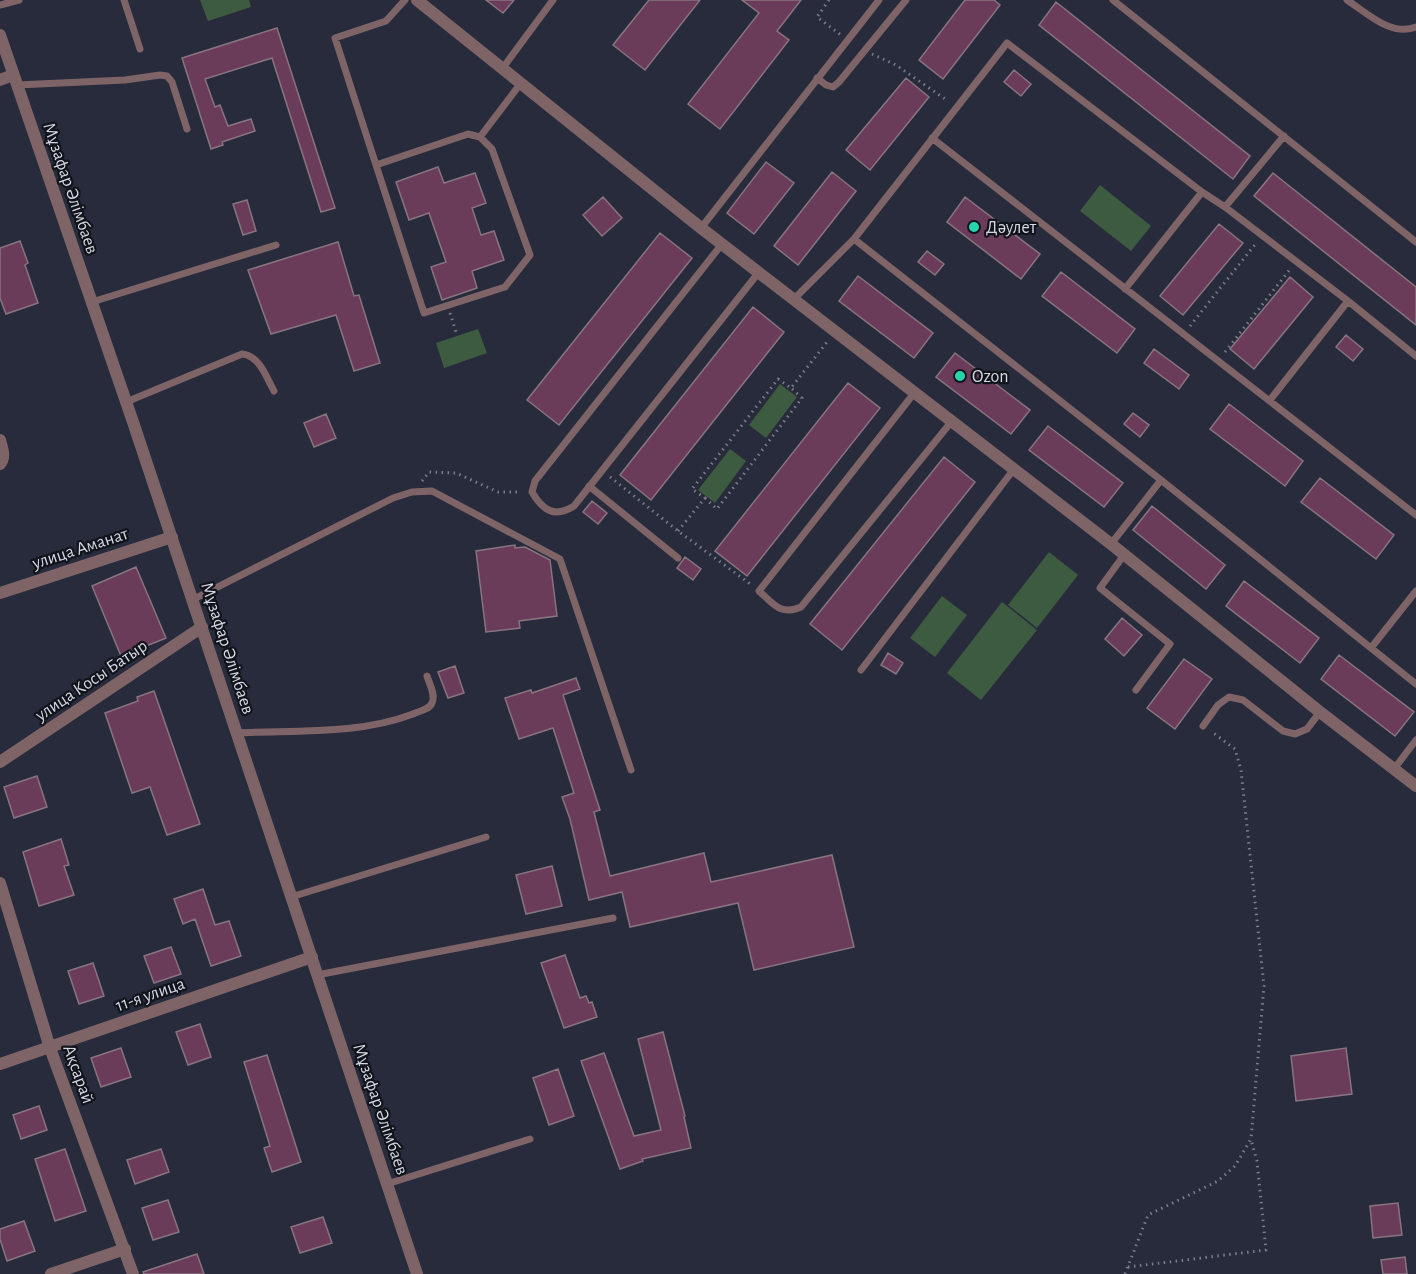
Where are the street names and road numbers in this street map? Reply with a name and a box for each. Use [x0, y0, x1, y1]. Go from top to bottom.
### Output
street label: Мұзафар Әлімбаев [39, 120, 102, 256]
street label: улица Аманат [29, 525, 131, 573]
street label: Мұзафар Әлімбаев [197, 580, 258, 716]
street label: улица Косы Батыр [31, 637, 151, 725]
street label: 11-я улица [113, 975, 187, 1015]
street label: Мұзафар Әлімбаев [349, 1041, 412, 1177]
street label: Ақсарай [59, 1043, 97, 1106]

